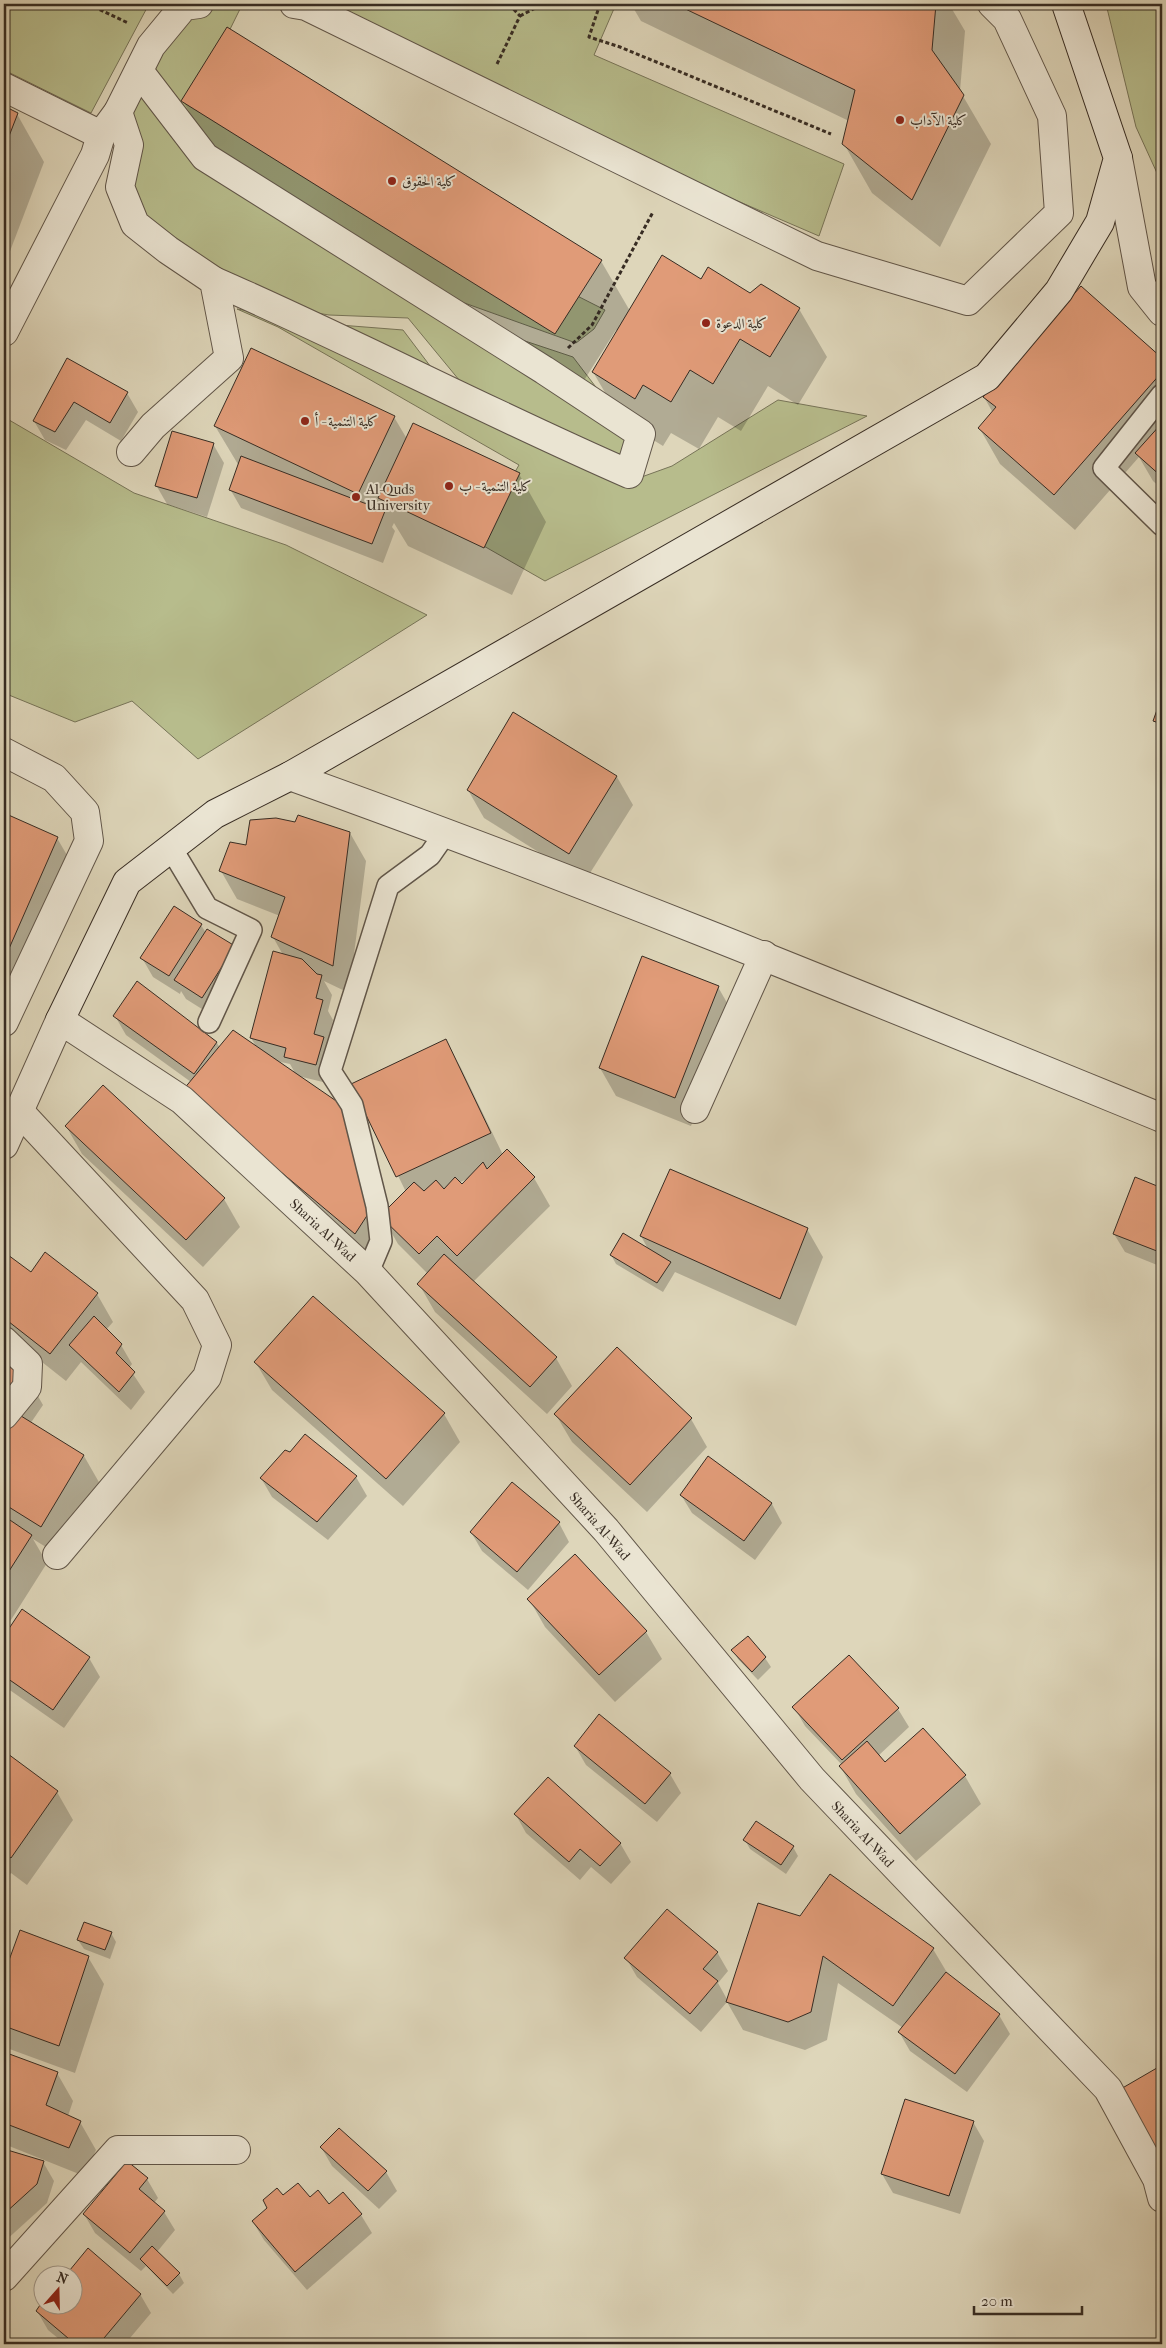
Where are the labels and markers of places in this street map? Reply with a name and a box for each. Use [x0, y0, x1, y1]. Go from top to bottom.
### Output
place label: كلية الآداب [910, 112, 967, 129]
marker: كلية الآداب [894, 114, 906, 126]
place label: كلية الحقوق [402, 173, 456, 190]
marker: كلية الحقوق [386, 175, 398, 187]
place label: كلية الدعوة [716, 315, 767, 332]
marker: كلية الدعوة [700, 317, 712, 329]
place label: كلية التنمية - أ [315, 411, 378, 430]
marker: كلية التنمية - أ [299, 415, 311, 427]
place label: كلية التنمية - ب [459, 478, 532, 495]
marker: كلية التنمية - ب [443, 480, 455, 492]
place label: Al-Quds University [365, 481, 431, 514]
marker: Al-Quds University [350, 491, 362, 503]

